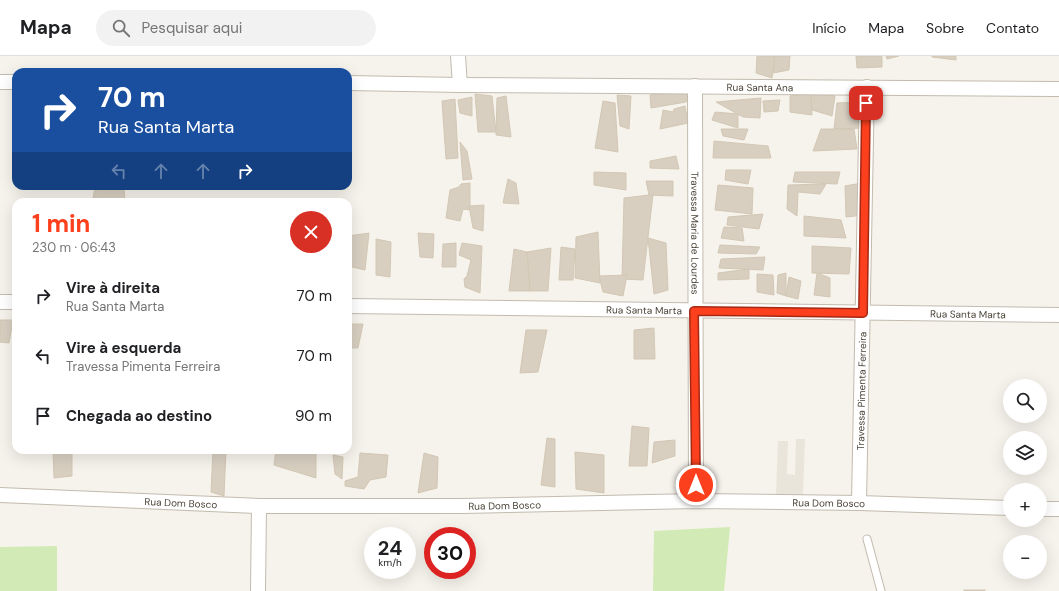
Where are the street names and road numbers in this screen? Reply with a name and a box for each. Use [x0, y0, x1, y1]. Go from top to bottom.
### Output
street label: Rua Santa Ana [727, 80, 793, 94]
street label: Travessa Maria de Lourdes [689, 172, 702, 294]
street label: Rua Santa Marta [606, 303, 682, 317]
street label: Rua Santa Marta [930, 307, 1006, 321]
street label: Travessa Pimenta Ferreira [854, 331, 869, 451]
street label: Rua Dom Bosco [144, 495, 218, 511]
street label: Rua Dom Bosco [792, 496, 865, 510]
street label: Rua Dom Bosco [468, 498, 541, 512]

